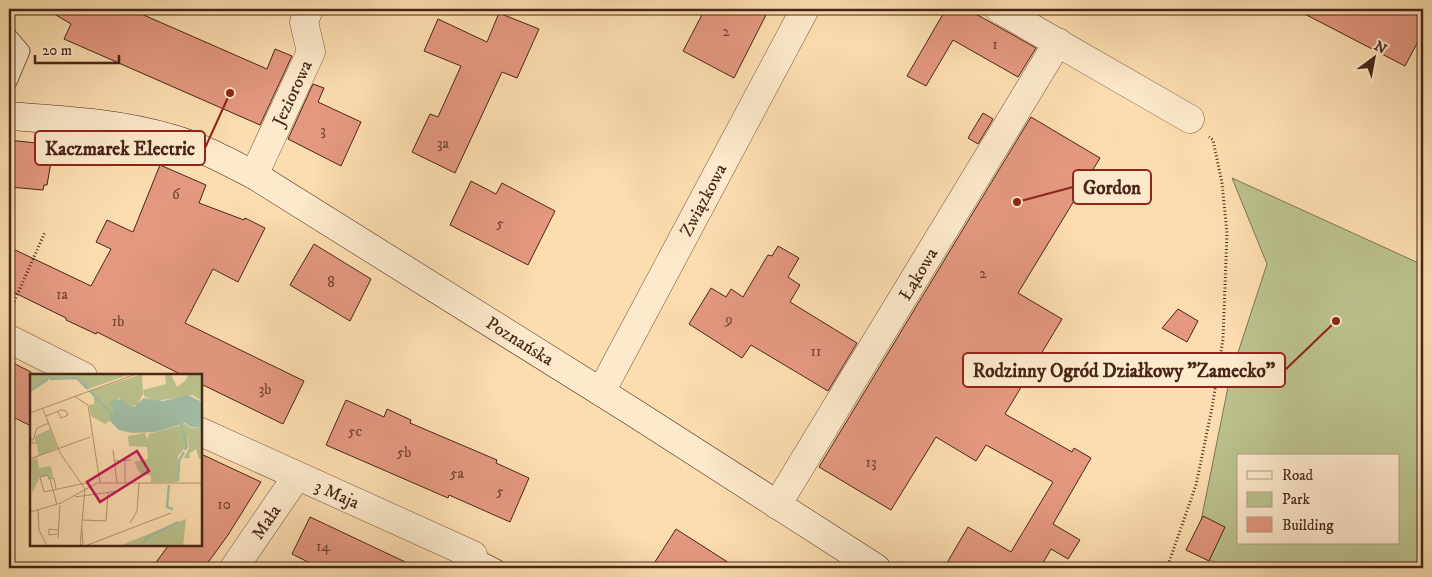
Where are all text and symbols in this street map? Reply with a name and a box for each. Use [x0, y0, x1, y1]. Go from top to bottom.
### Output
house number: 2 [722, 22, 730, 41]
scale bar [35, 32, 119, 64]
north arrow [1350, 32, 1400, 82]
house number: 1 [992, 35, 998, 54]
text: N [1371, 37, 1390, 59]
text: 20 m [42, 41, 72, 60]
street label: Jeziorowa [267, 57, 318, 132]
house number: 3 [320, 121, 326, 140]
callout: Kaczmarek Electric [35, 131, 205, 165]
house number: 3a [437, 134, 450, 153]
text: Kaczmarek Electric [45, 138, 195, 161]
street label: Związkowa [676, 160, 732, 241]
callout: Gordon [1073, 170, 1151, 204]
text: Gordon [1083, 177, 1142, 200]
house number: 6 [172, 185, 181, 204]
house number: 5 [496, 214, 504, 233]
street label: Łąkowa [895, 244, 943, 305]
house number: 2 [979, 264, 987, 283]
house number: 8 [327, 273, 335, 292]
house number: 1a [56, 285, 69, 304]
house number: 9 [724, 310, 733, 329]
house number: 1b [112, 312, 124, 331]
street label: Poznańska [482, 312, 558, 371]
house number: 11 [810, 342, 822, 361]
callout: Rodzinny Ogród Działkowy "Zamecko" [963, 353, 1285, 387]
text: Rodzinny Ogród Działkowy "Zamecko" [973, 360, 1276, 383]
inset map [30, 374, 202, 547]
house number: 3b [259, 380, 271, 399]
house number: 5c [348, 422, 362, 441]
house number: 5b [397, 443, 411, 462]
house number: 13 [865, 453, 877, 472]
legend [1237, 454, 1400, 544]
house number: 5a [450, 464, 465, 483]
text: Road [1282, 466, 1314, 485]
street label: 3 Maja [311, 475, 363, 515]
house number: 5 [496, 482, 504, 501]
text: Park [1282, 490, 1311, 509]
house number: 10 [217, 495, 231, 514]
street label: Mała [247, 501, 287, 544]
text: Building [1282, 516, 1334, 535]
house number: 14 [316, 537, 330, 556]

